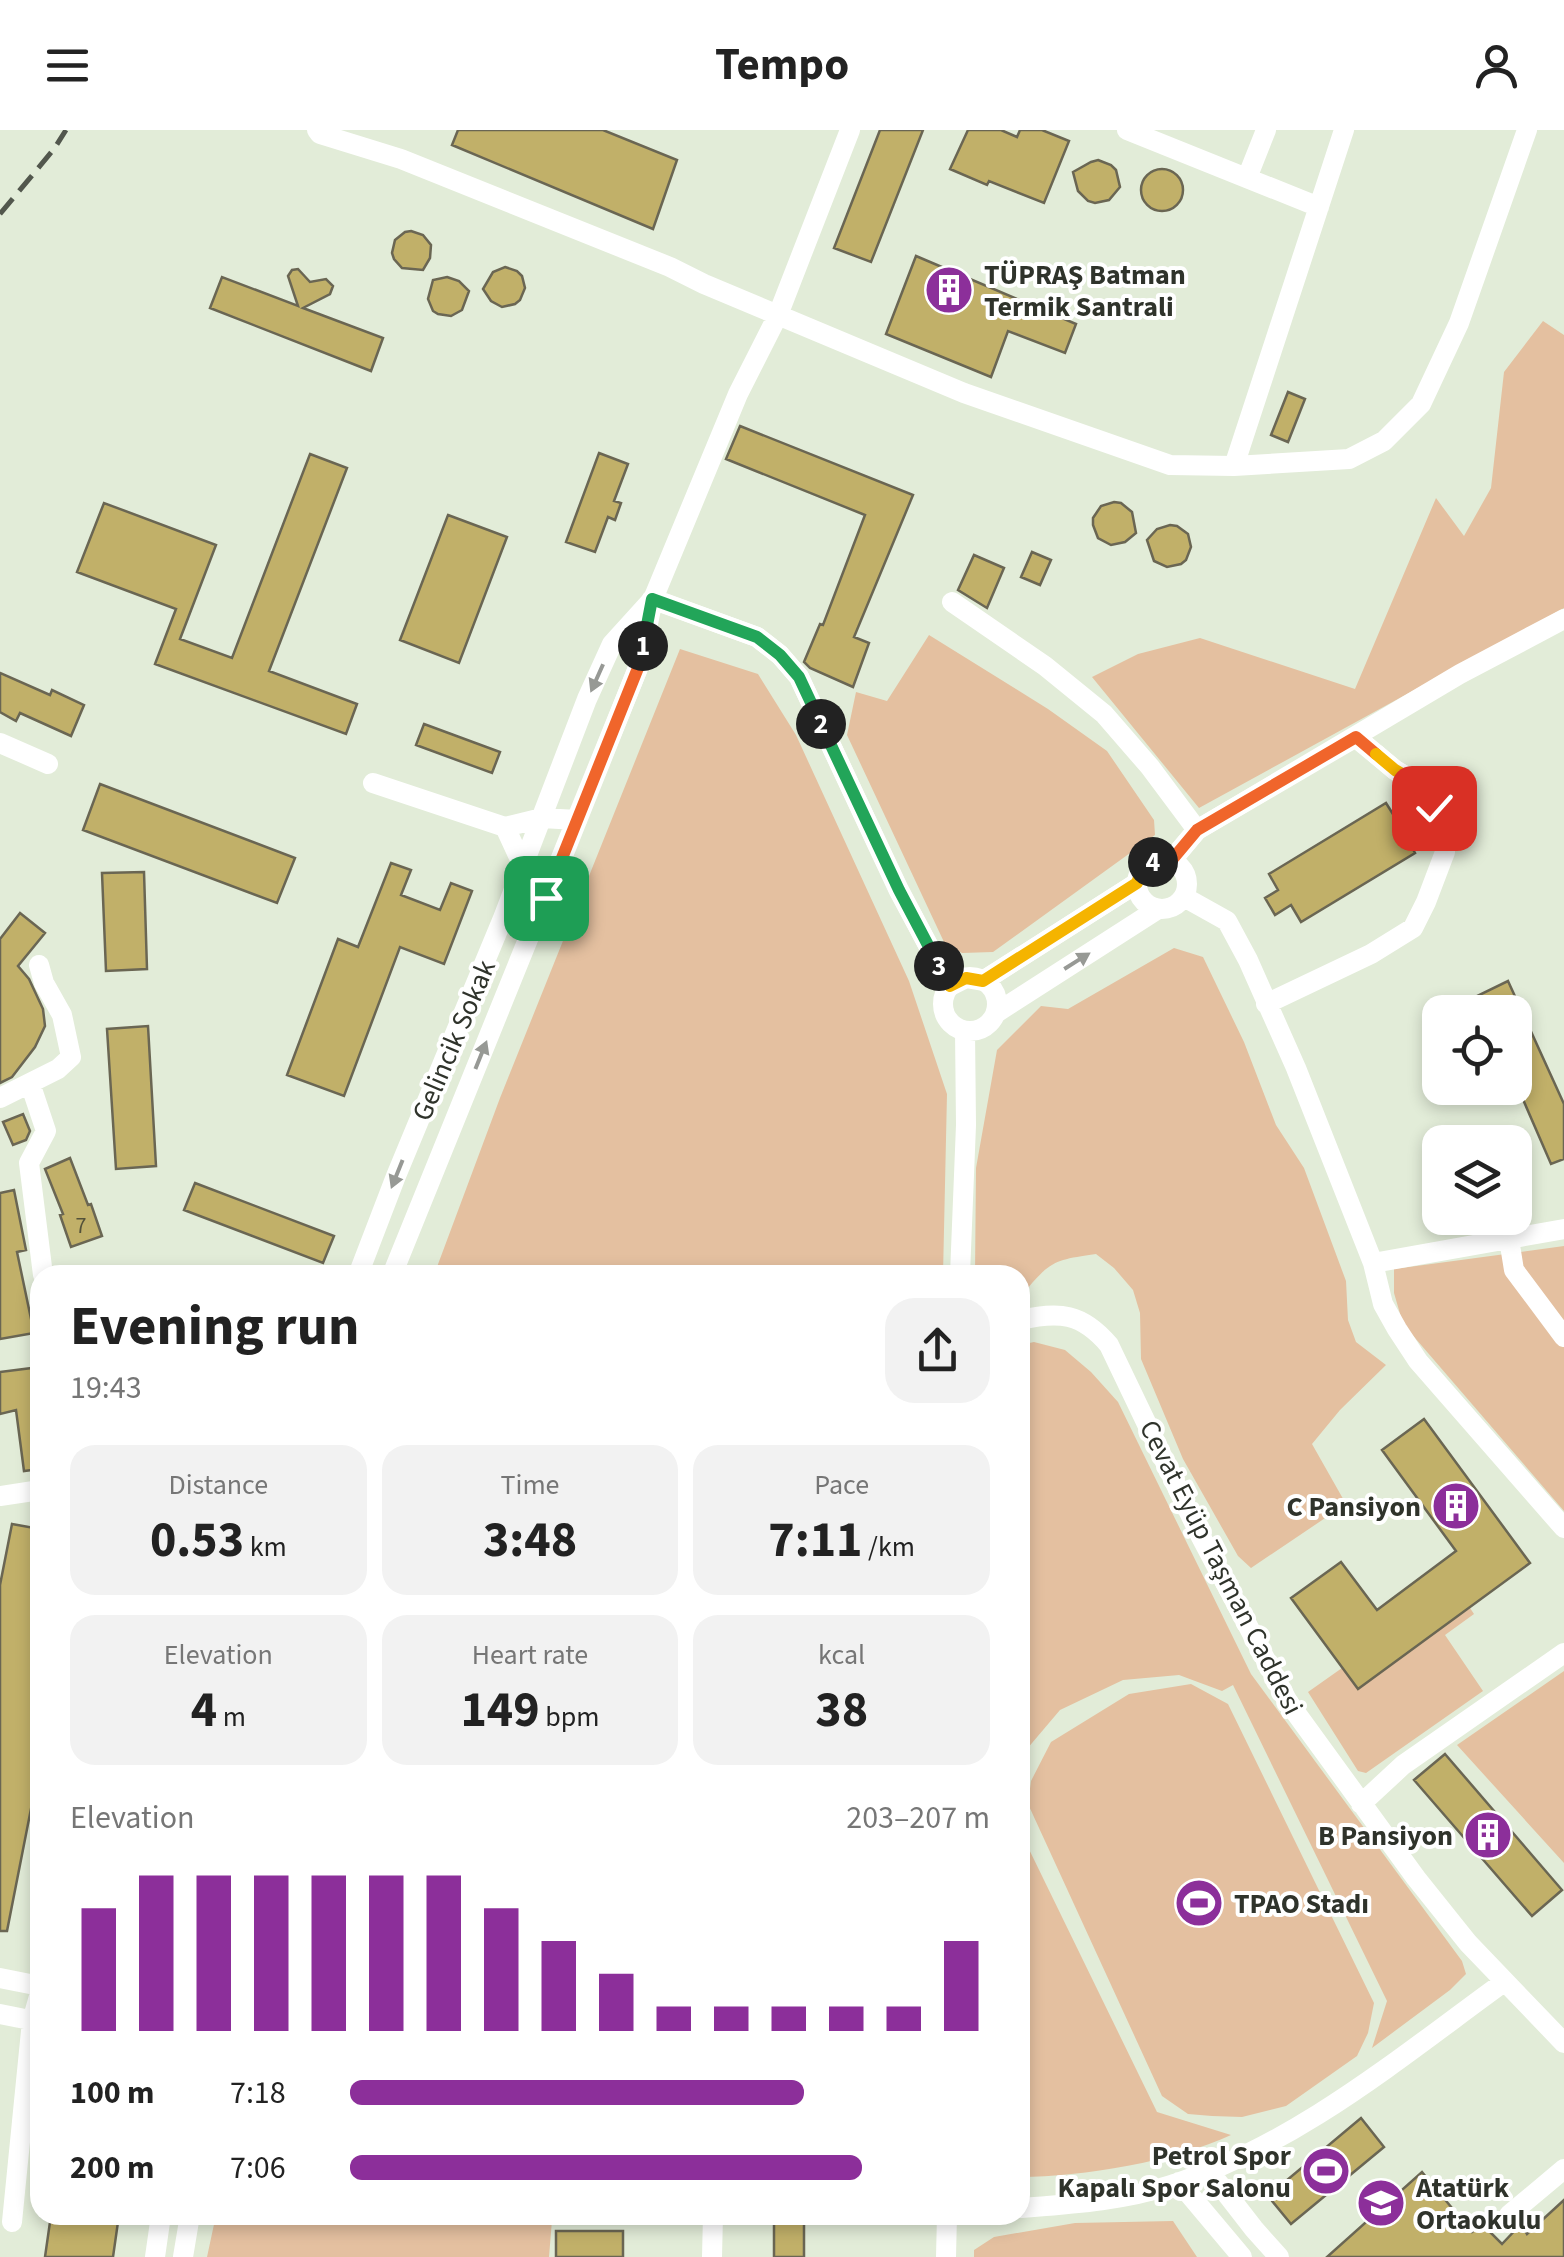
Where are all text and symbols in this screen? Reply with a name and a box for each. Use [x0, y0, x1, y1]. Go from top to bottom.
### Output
text: Tempo [715, 33, 849, 97]
icon: menu [40, 38, 95, 93]
icon: person [1469, 38, 1524, 93]
place label: TÜPRAŞ Batman Termik Santrali [984, 255, 1186, 327]
building icon: TÜPRAŞ Batman Termik Santrali [923, 264, 975, 316]
pin: 1 [618, 621, 668, 671]
text: 1 [636, 626, 650, 666]
one-way arrow [589, 663, 605, 693]
pin: 2 [796, 699, 846, 749]
text: 2 [814, 704, 828, 744]
pin [1392, 766, 1477, 851]
icon: check [1407, 781, 1462, 836]
pin: 4 [1128, 837, 1178, 887]
text: 4 [1146, 842, 1160, 882]
pin [504, 856, 589, 941]
icon: arrive [519, 871, 574, 926]
pin: 3 [914, 941, 964, 991]
text: 3 [932, 946, 946, 986]
one-way arrow [1063, 953, 1091, 971]
street label: Gelincik Sokak [402, 954, 506, 1127]
map controls [1422, 995, 1532, 1235]
button: locate [1422, 995, 1532, 1105]
one-way arrow [473, 1040, 489, 1070]
button: layers [1422, 1125, 1532, 1235]
one-way arrow [389, 1159, 405, 1189]
house number: 7 [76, 1210, 87, 1242]
text: Evening run [70, 1288, 359, 1366]
button: share [885, 1298, 990, 1403]
text: 19:43 [70, 1365, 142, 1411]
street label: Cevat Eyüp Taşman Caddesi [1129, 1413, 1313, 1722]
text: Distance [169, 1465, 268, 1505]
text: Time [500, 1465, 559, 1505]
text: Pace [814, 1465, 869, 1505]
building icon: C Pansiyon [1430, 1480, 1482, 1532]
place label: C Pansiyon [1287, 1487, 1421, 1527]
text: 0.53 [150, 1505, 244, 1576]
text: 3:48 [483, 1505, 577, 1576]
text: 7:11 [768, 1505, 863, 1576]
text: km [244, 1527, 287, 1567]
text: /km [863, 1527, 915, 1567]
text: Elevation [164, 1635, 273, 1675]
text: Heart rate [472, 1635, 588, 1675]
text: kcal [818, 1635, 865, 1675]
text: 4 [191, 1675, 217, 1746]
text: 149 [460, 1675, 540, 1746]
text: 38 [815, 1675, 868, 1746]
text: m [217, 1697, 246, 1737]
text: bpm [540, 1697, 600, 1737]
text: Elevation [70, 1795, 195, 1841]
text: 203–207 m [846, 1795, 990, 1841]
building icon: B Pansiyon [1462, 1809, 1514, 1861]
place label: B Pansiyon [1318, 1816, 1453, 1856]
sports icon: TPAO Stadı [1173, 1877, 1225, 1929]
place label: TPAO Stadı [1234, 1884, 1369, 1924]
text: 100 m [70, 2070, 155, 2116]
text: 7:18 [230, 2070, 286, 2116]
place label: Petrol Spor Kapalı Spor Salonu [1058, 2136, 1292, 2208]
text: 200 m [70, 2145, 155, 2191]
text: 7:06 [230, 2145, 286, 2191]
sports icon: Petrol Spor Kapalı Spor Salonu [1300, 2145, 1352, 2197]
place label: Atatürk Ortaokulu [1415, 2168, 1541, 2240]
school or university icon: Atatürk Ortaokulu [1355, 2177, 1407, 2229]

